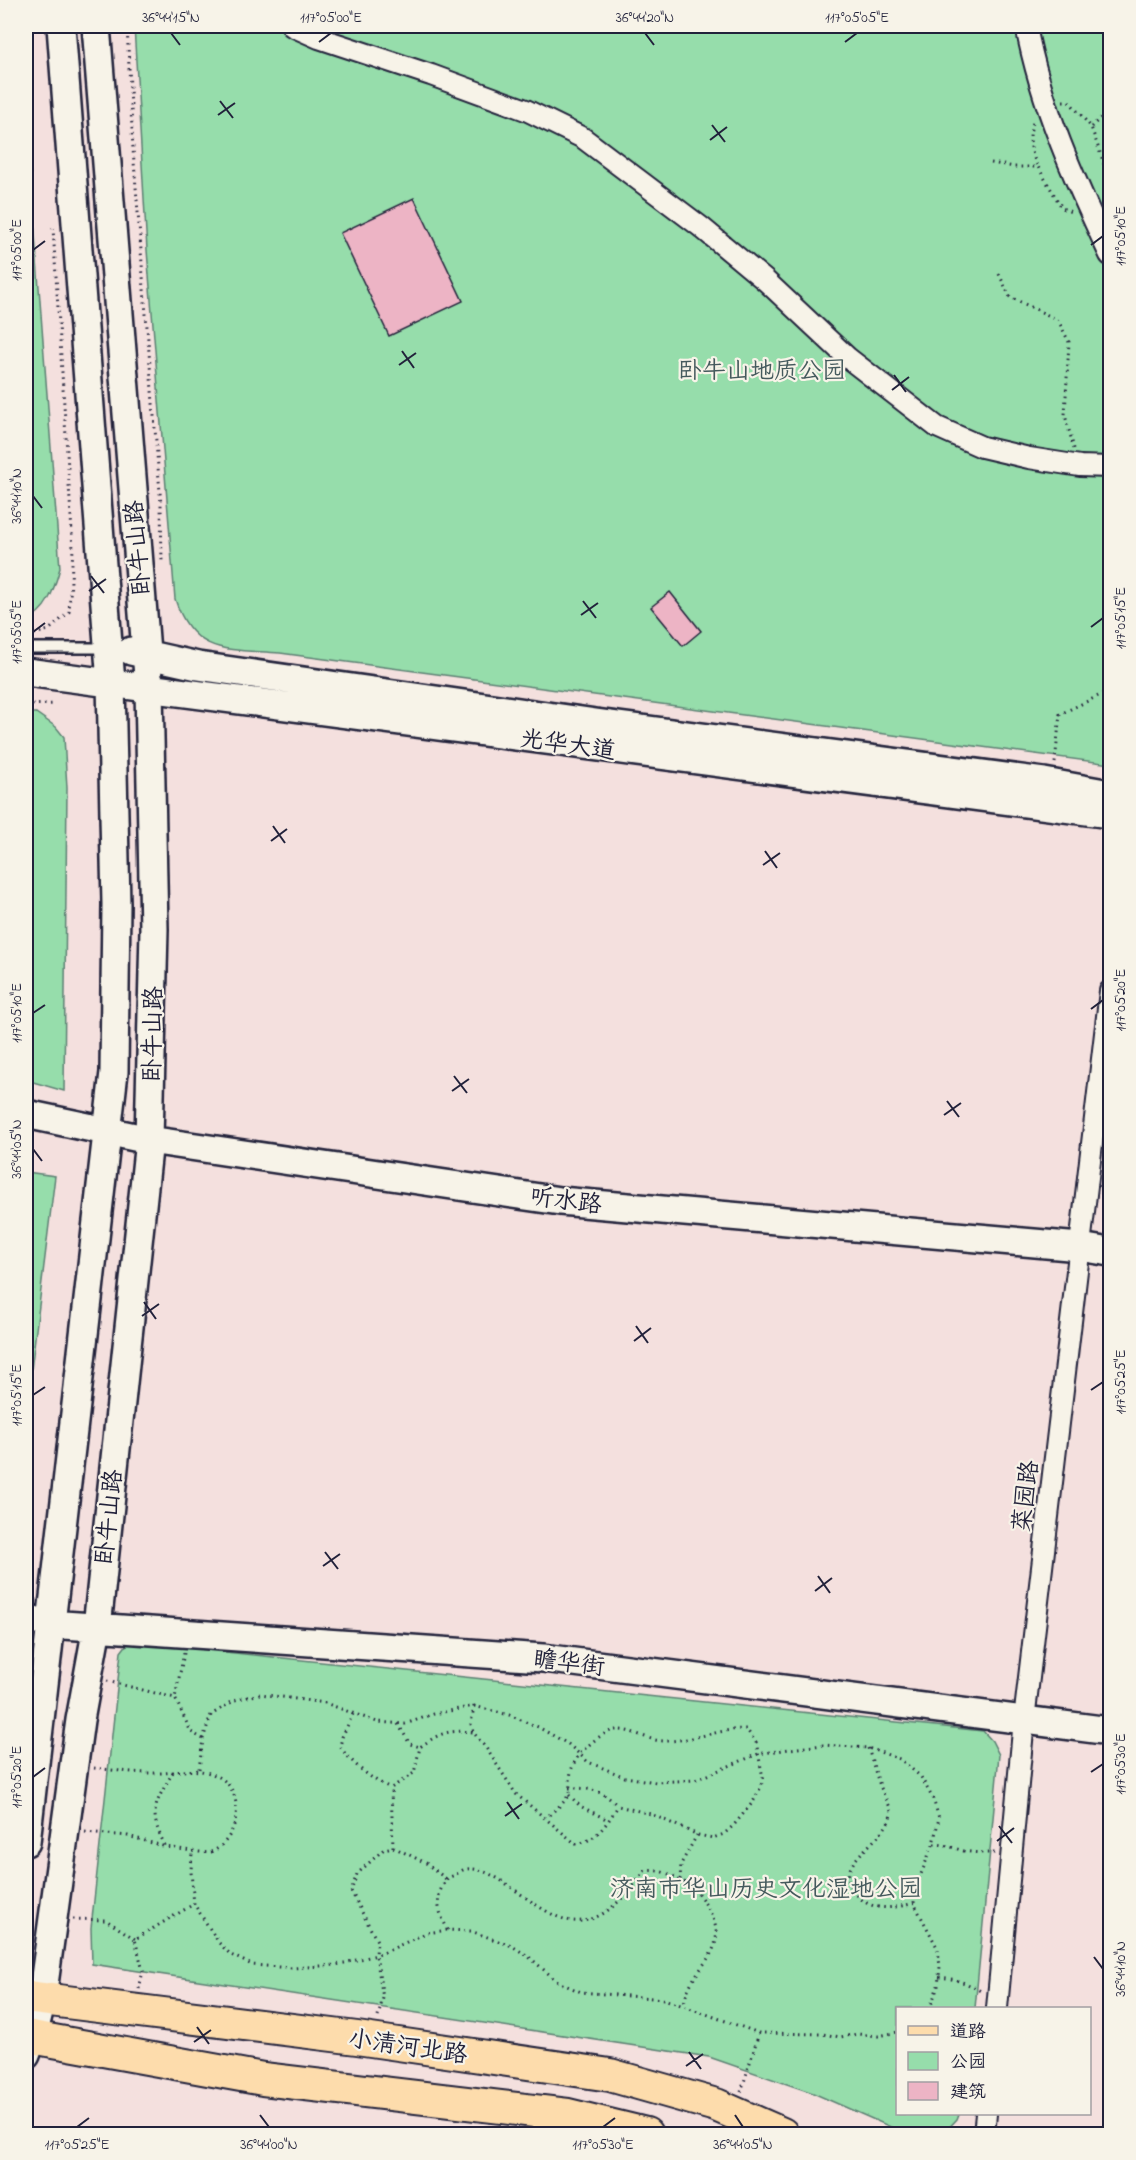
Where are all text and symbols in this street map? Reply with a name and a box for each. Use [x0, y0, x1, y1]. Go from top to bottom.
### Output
text: 36°44'15"N [142, 7, 200, 29]
text: 117°05'00"E [300, 7, 362, 29]
text: 36°44'20"N [616, 7, 674, 29]
text: 117°05'05"E [825, 7, 889, 29]
text: 117°05'10"E [1110, 206, 1132, 266]
text: 117°05'00"E [6, 219, 28, 281]
park label: 卧牛山地质公园 [678, 355, 846, 390]
text: 36°44'10"N [6, 468, 28, 524]
street label: 卧牛山路 [118, 498, 161, 597]
text: 117°05'15"E [1110, 587, 1132, 649]
text: 117°05'05"E [6, 600, 28, 664]
street label: 光华大道 [518, 722, 618, 770]
text: 117°05'20"E [1110, 969, 1132, 1031]
text: 117°05'10"E [6, 983, 28, 1043]
street label: 卧牛山路 [136, 986, 173, 1082]
text: 36°44'05"N [6, 1119, 28, 1179]
street label: 听水路 [528, 1181, 604, 1224]
text: 117°05'25"E [1110, 1349, 1132, 1415]
text: 117°05'15"E [6, 1364, 28, 1426]
street label: 菜园路 [1006, 1458, 1049, 1534]
street label: 卧牛山路 [88, 1468, 133, 1567]
street label: 瞻华街 [531, 1643, 607, 1686]
text: 117°05'30"E [1110, 1733, 1132, 1795]
text: 117°05'20"E [6, 1746, 28, 1808]
park label: 济南市华山历史文化湿地公园 [610, 1873, 922, 1908]
text: 36°44'10"N [1110, 1941, 1132, 1997]
legend [896, 2007, 1091, 2115]
text: 道路 [950, 2020, 986, 2046]
street label: 小清河北路 [346, 2023, 470, 2074]
text: 公园 [950, 2050, 986, 2076]
text: 建筑 [950, 2080, 986, 2106]
text: 117°05'25"E [44, 2134, 110, 2156]
text: 36°44'00"N [240, 2134, 298, 2156]
text: 117°05'30"E [572, 2134, 634, 2156]
text: 36°44'05"N [713, 2134, 773, 2156]

